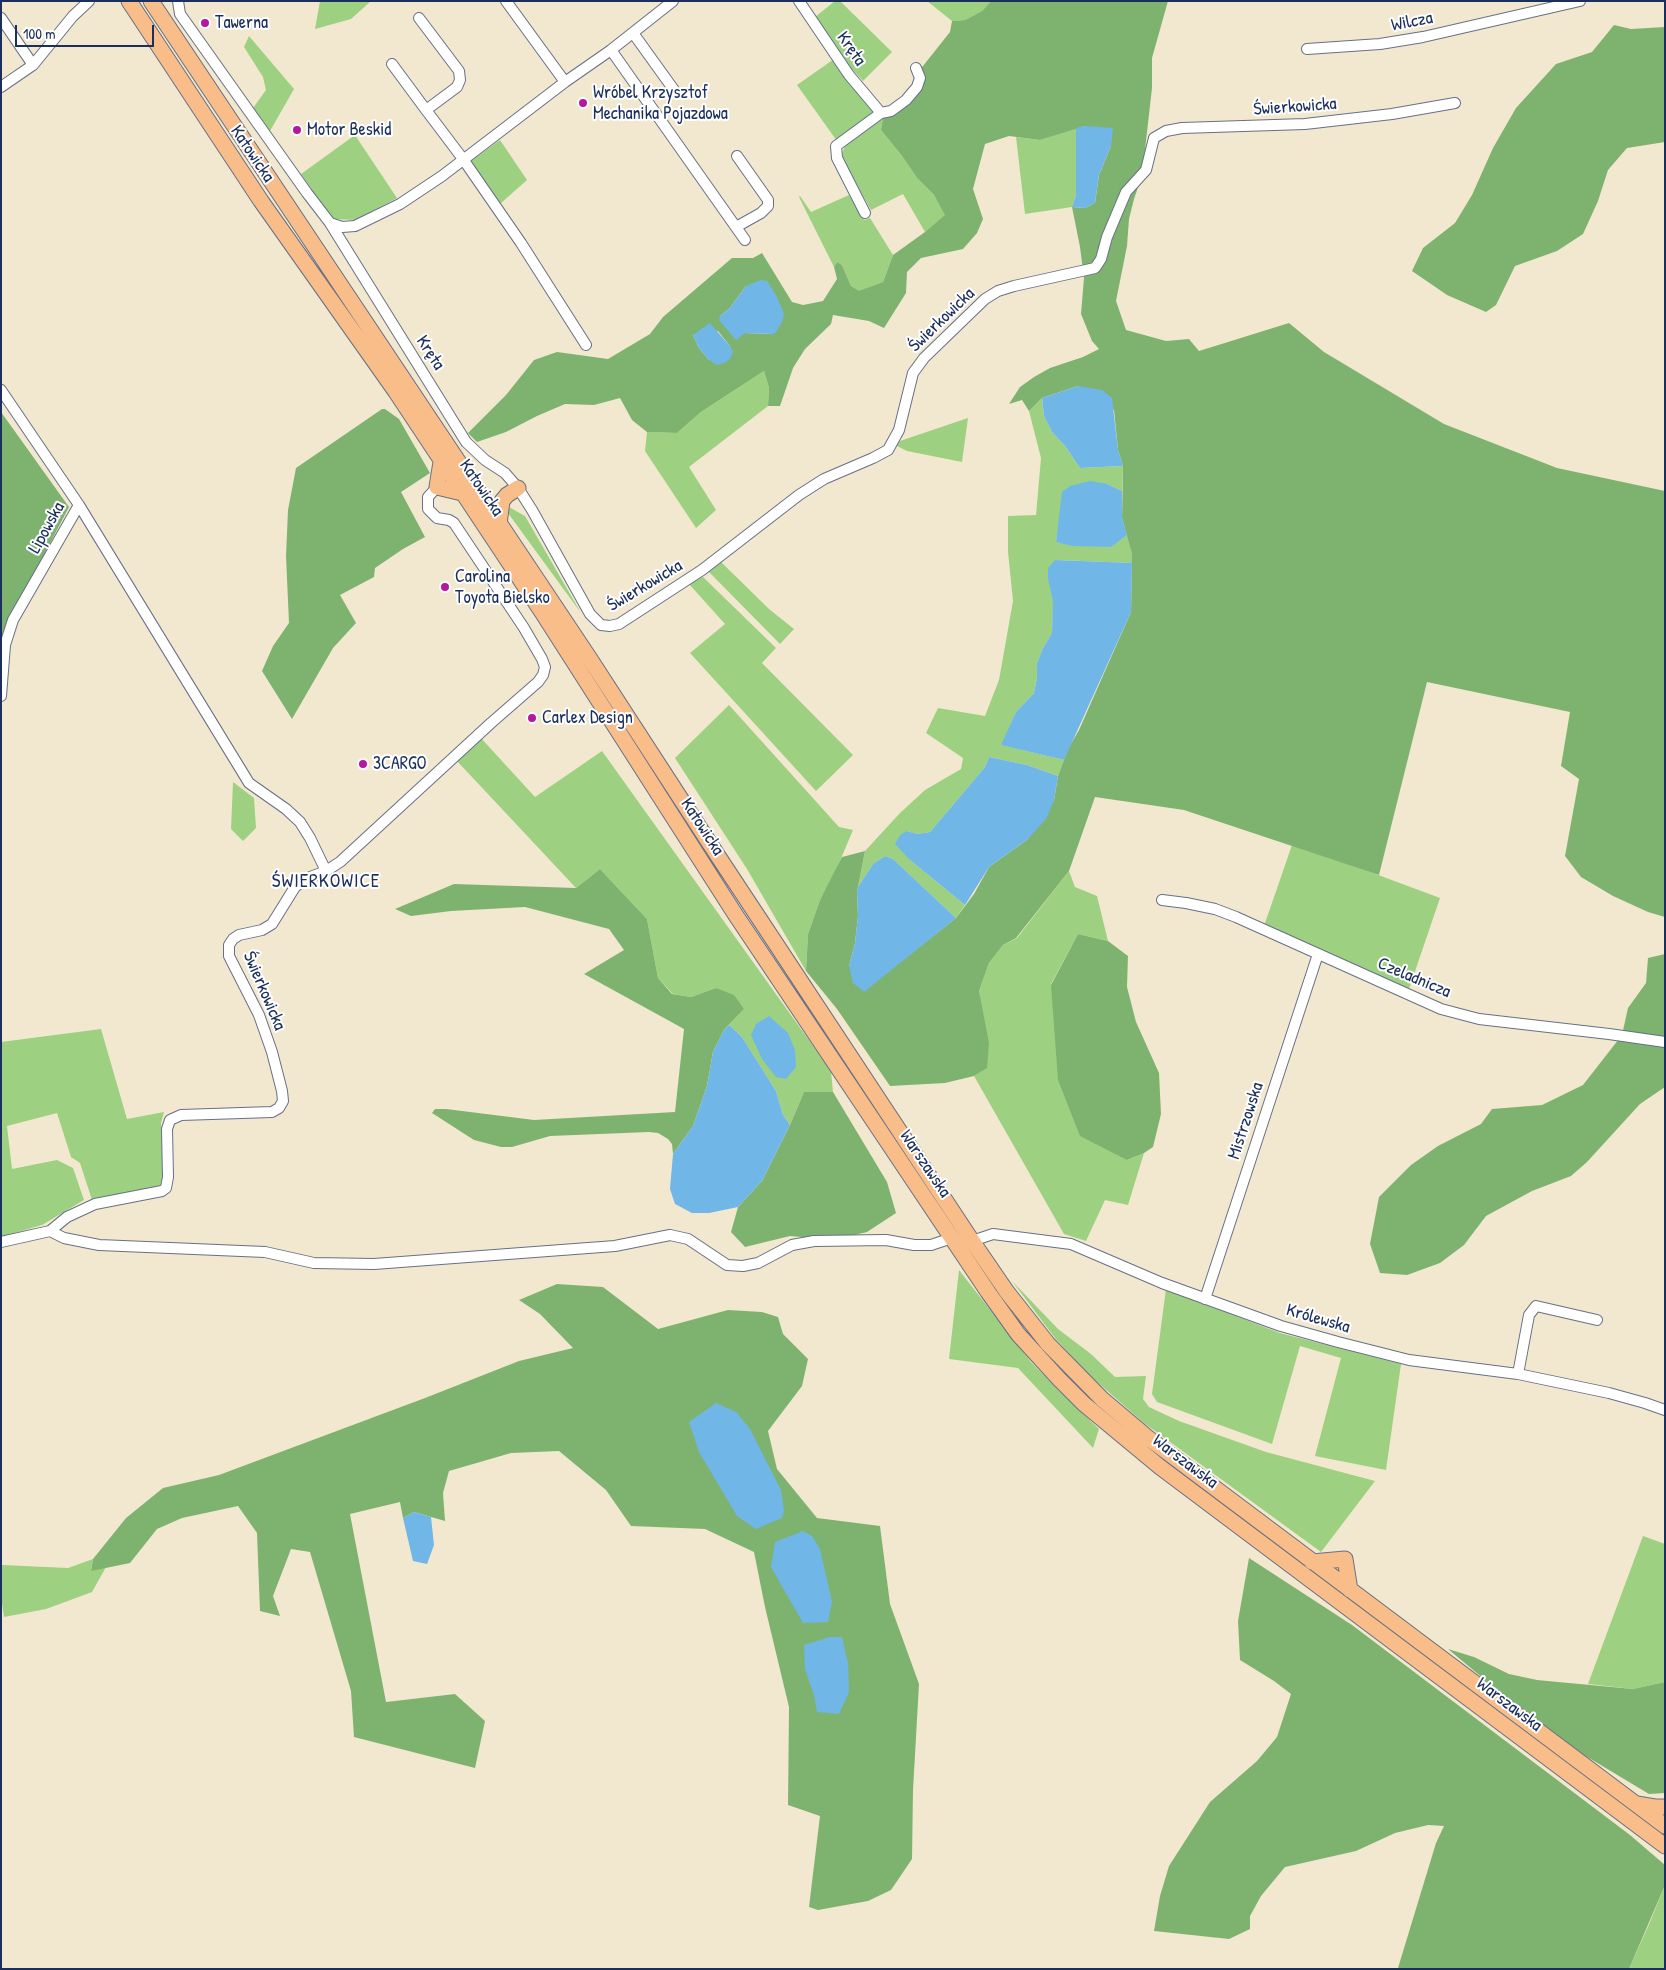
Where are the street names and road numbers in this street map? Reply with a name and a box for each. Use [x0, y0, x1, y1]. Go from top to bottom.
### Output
street label: Wilcza [1389, 7, 1435, 37]
street label: Kręta [832, 28, 870, 70]
street label: Świerkowicka [1253, 93, 1337, 121]
street label: Katowicka [225, 122, 279, 186]
street label: Świerkowicka [905, 283, 979, 357]
street label: Kręta [411, 332, 449, 374]
street label: Katowicka [454, 456, 508, 520]
street label: Lipowska [24, 499, 70, 557]
street label: Świerkowicka [604, 555, 686, 617]
street label: Katowicka [676, 794, 728, 860]
street label: Świerkowicka [238, 948, 290, 1034]
street label: Czeladnicza [1374, 953, 1454, 1003]
street label: Mistrzowska [1223, 1080, 1269, 1162]
street label: Warszawska [895, 1126, 955, 1202]
street label: Królewska [1284, 1300, 1352, 1338]
street label: Warszawska [1148, 1430, 1222, 1494]
street label: Warszawska [1472, 1673, 1546, 1737]

